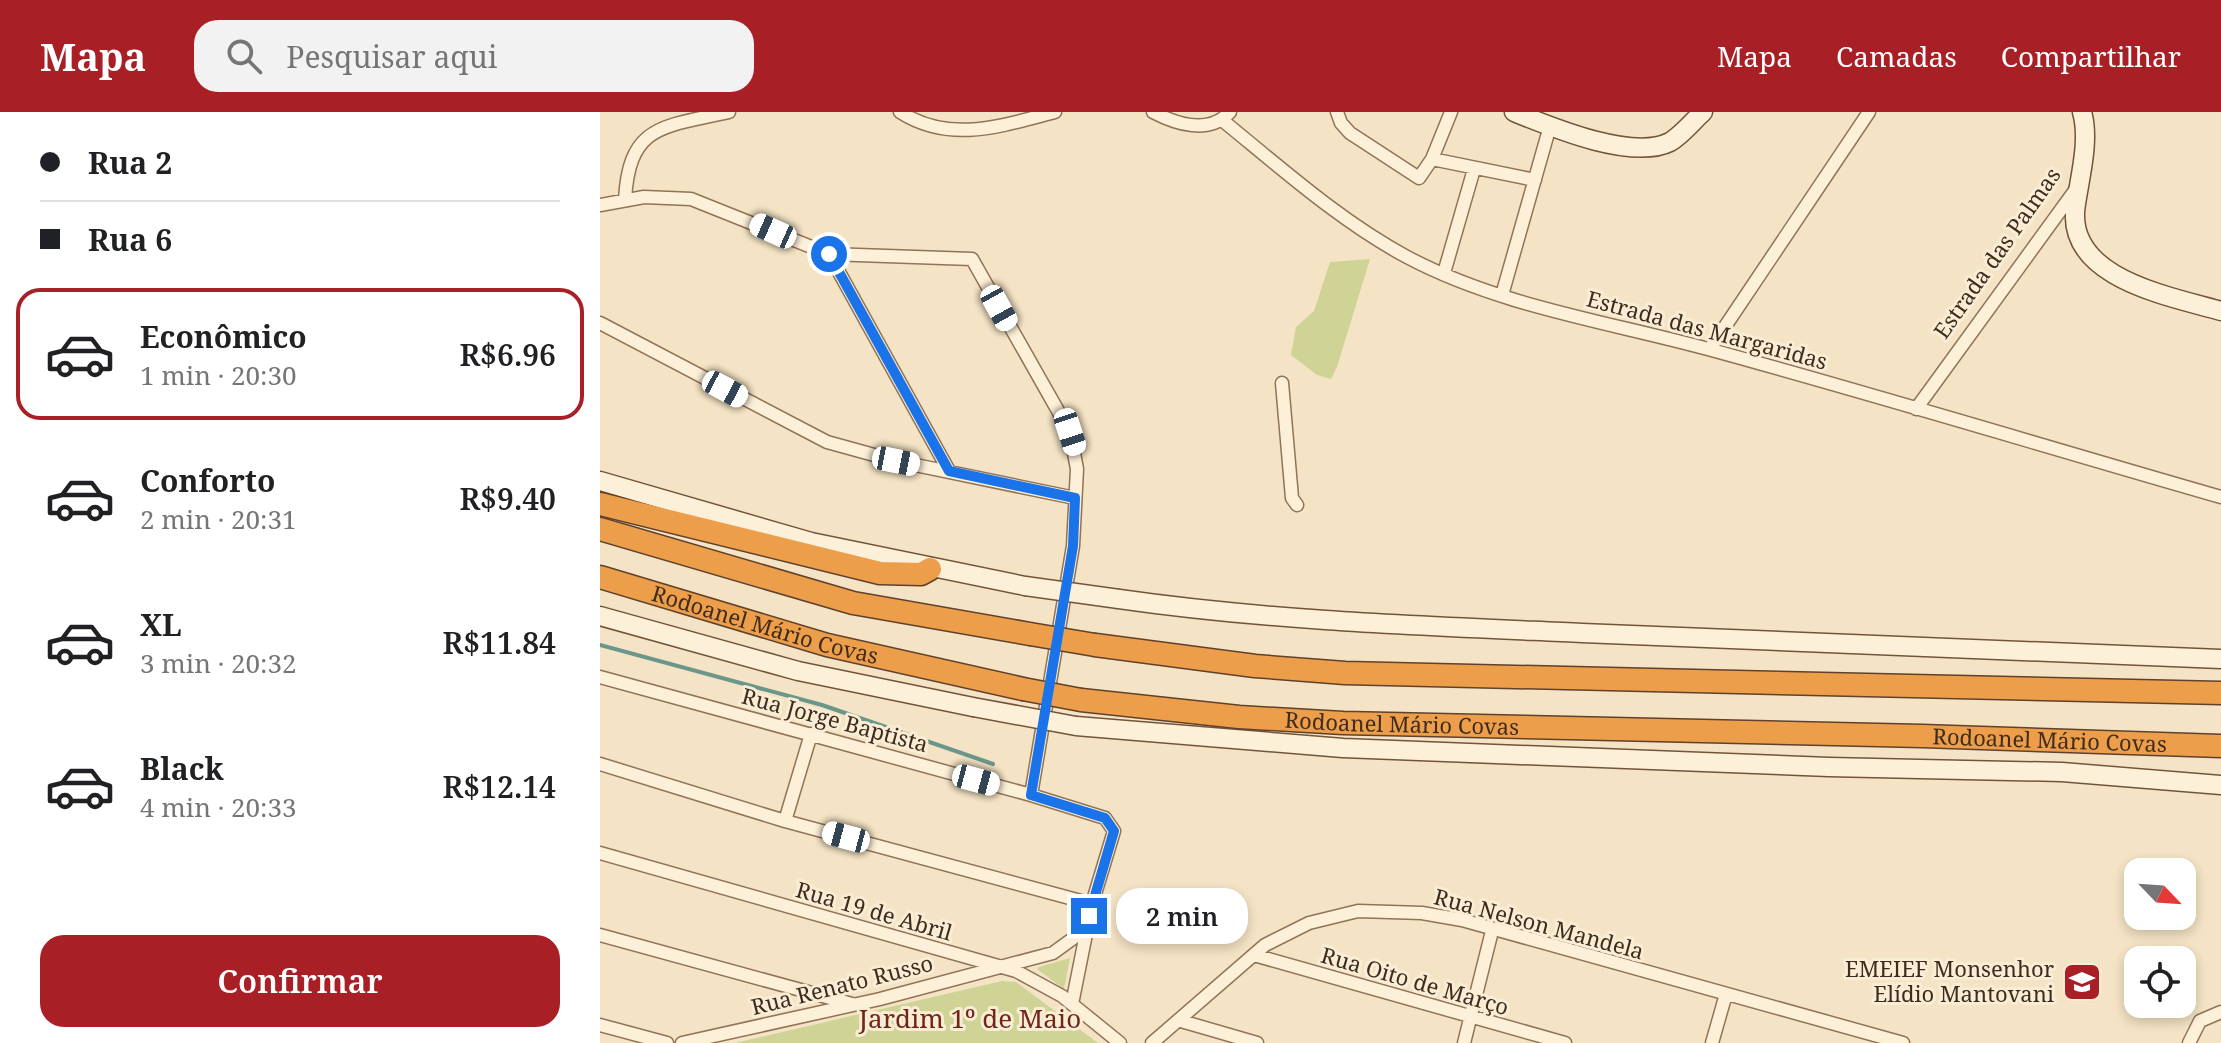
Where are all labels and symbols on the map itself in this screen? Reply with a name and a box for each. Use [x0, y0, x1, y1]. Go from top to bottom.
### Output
street label: Estrada das Palmas [1926, 161, 2067, 344]
car [746, 210, 800, 252]
route start [811, 236, 847, 272]
car [977, 281, 1021, 335]
street label: Estrada das Margaridas [1584, 282, 1831, 376]
car [698, 367, 752, 411]
car [1051, 405, 1089, 459]
car [870, 445, 922, 477]
street label: Rodoanel Mário Covas [648, 577, 882, 670]
street label: Rua Jorge Baptista [739, 680, 932, 758]
street label: Rodoanel Mário Covas [1284, 704, 1519, 741]
street label: Rodoanel Mário Covas [1932, 720, 2167, 758]
car [950, 762, 1002, 798]
car [820, 819, 872, 855]
north arrow [2124, 858, 2196, 930]
street label: Rua 19 de Abril [793, 873, 956, 947]
street label: Rua Nelson Mandela [1431, 881, 1648, 965]
callout: 2 min [1117, 888, 1249, 944]
route end [1071, 898, 1107, 934]
street label: Rua Oito de Março [1318, 939, 1513, 1021]
street label: Rua Renato Russo [748, 947, 936, 1021]
place label: EMEIEF Monsenhor Elídio Mantovani [1845, 953, 2055, 1008]
school or university icon: EMEIEF Monsenhor Elídio Mantovani [2061, 961, 2103, 1003]
district label: Jardim 1º de Maio [858, 1000, 1081, 1036]

